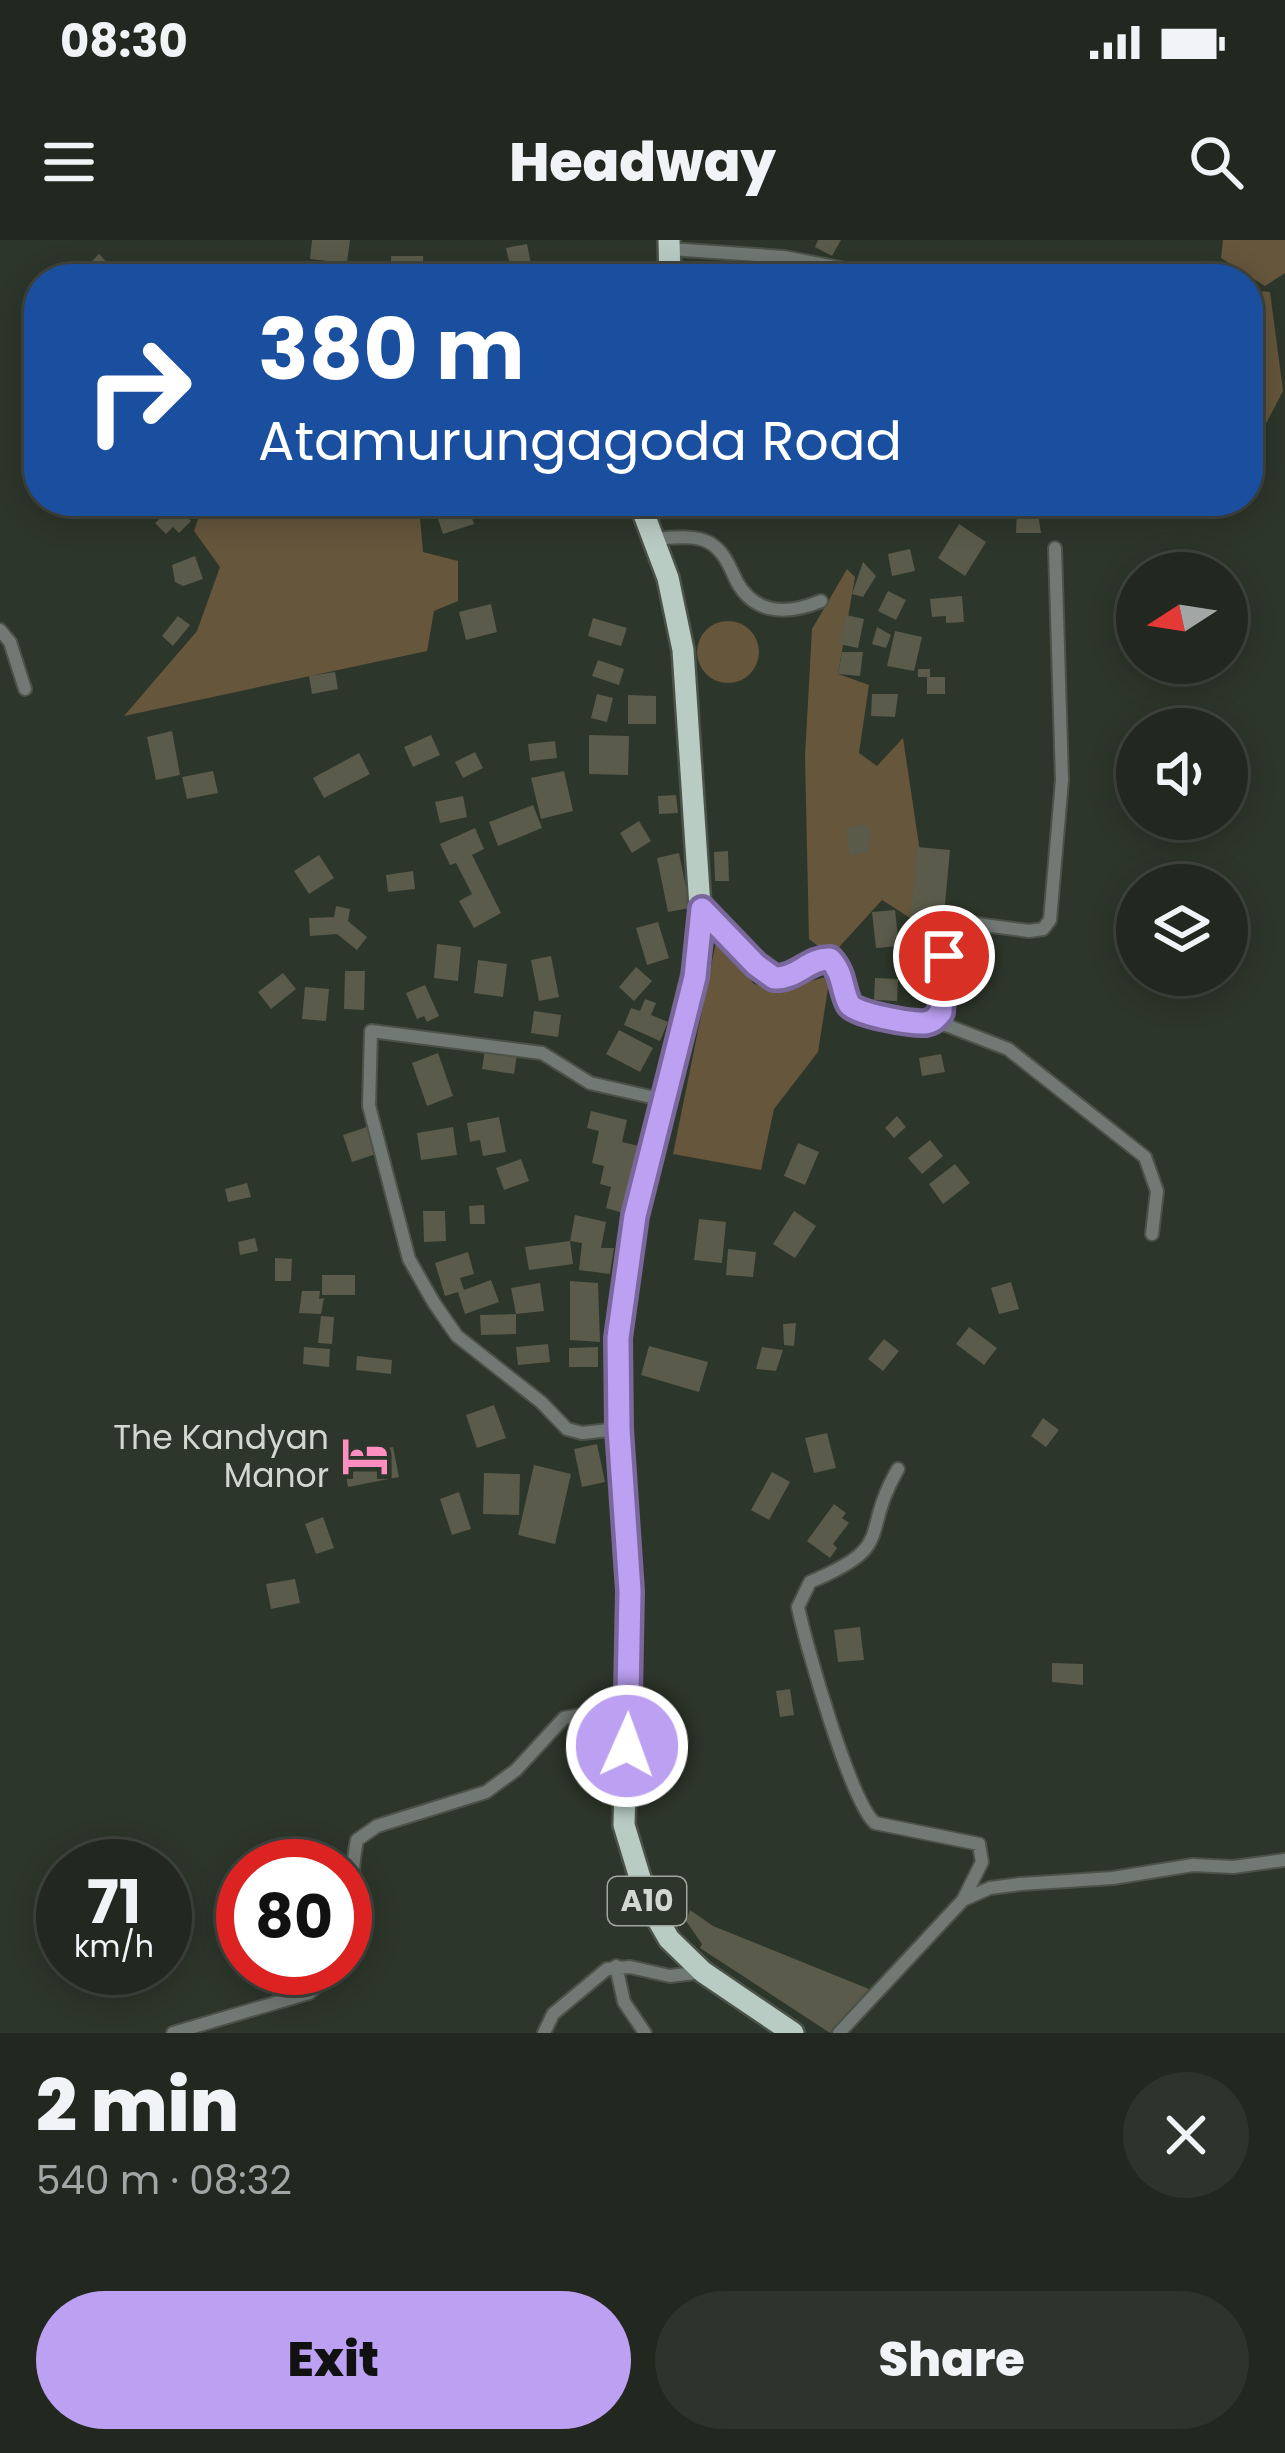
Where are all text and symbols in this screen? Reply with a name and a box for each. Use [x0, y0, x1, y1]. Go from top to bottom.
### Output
text: 08:30 [60, 10, 188, 73]
text: Headway [509, 124, 776, 200]
icon: menu [36, 129, 102, 195]
icon: search [1183, 129, 1249, 195]
text: 380 m [258, 291, 525, 408]
icon: right [60, 312, 216, 468]
text: Atamurungagoda Road [258, 403, 902, 479]
north arrow [1116, 552, 1248, 684]
map controls [1116, 552, 1248, 996]
button: sound [1116, 708, 1248, 840]
button: layers [1116, 864, 1248, 996]
pin [893, 905, 995, 1007]
icon: arrive [911, 923, 977, 989]
place label: The Kandyan Manor [113, 1414, 329, 1499]
hotel icon: The Kandyan Manor [340, 1431, 390, 1481]
position arrow [564, 1683, 690, 1809]
speed limit sign: 80 [216, 1839, 372, 1995]
text: 71 [87, 1860, 141, 1944]
road number: A10 [608, 1877, 686, 1925]
text: km/h [74, 1925, 154, 1968]
text: 2 min [36, 2055, 239, 2156]
button: close [1123, 2072, 1249, 2198]
text: 540 m · 08:32 [36, 2153, 292, 2208]
button: Exit [36, 2291, 631, 2429]
button: Share [655, 2291, 1249, 2429]

